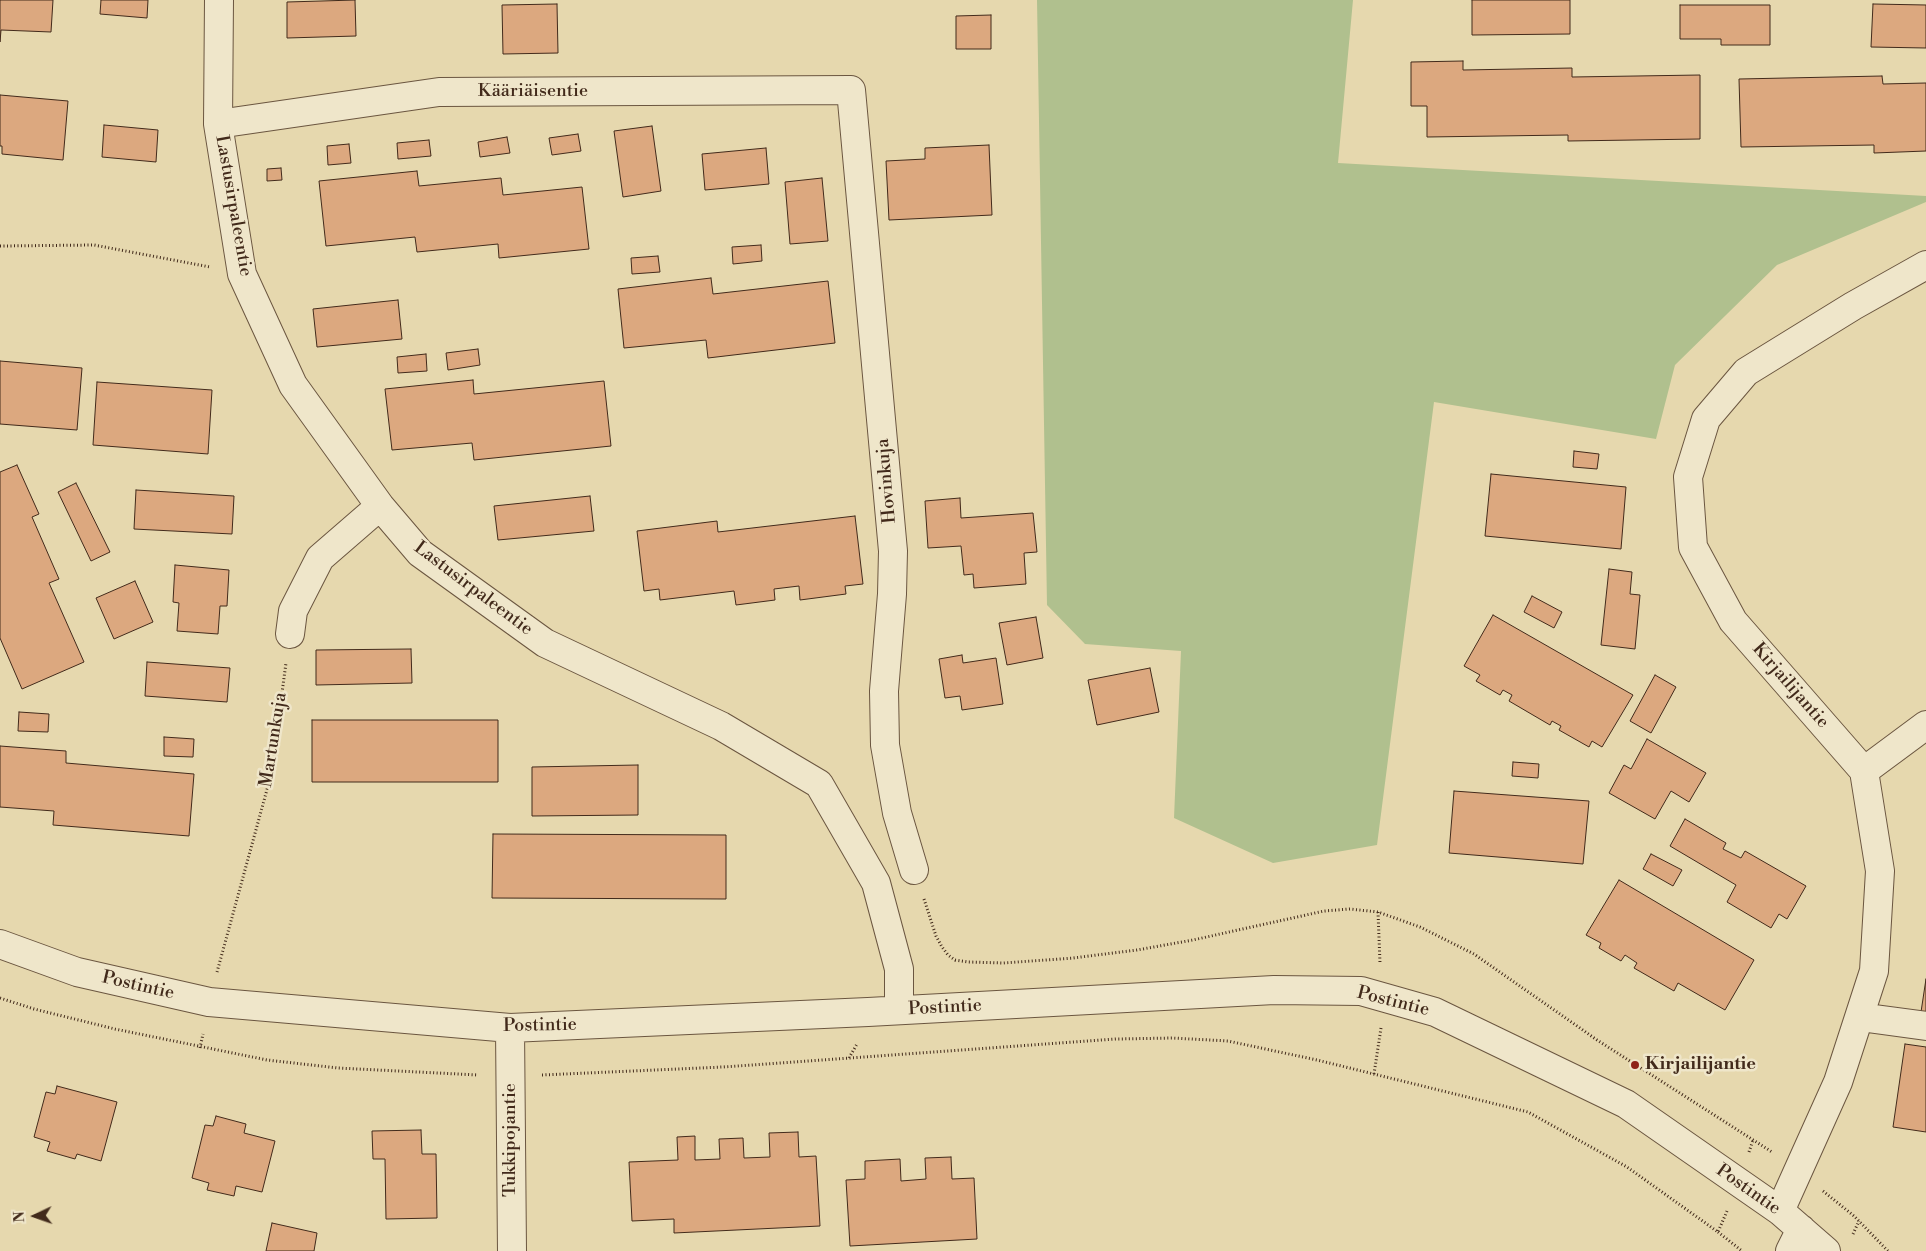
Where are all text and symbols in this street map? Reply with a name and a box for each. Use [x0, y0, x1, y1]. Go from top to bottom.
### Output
street label: Kääriäisentie [478, 81, 588, 103]
street label: Lastusirpaleentie [210, 134, 256, 278]
street label: Hovinkuja [873, 438, 901, 524]
street label: Lastusirpaleentie [409, 537, 537, 641]
street label: Kirjailijantie [1747, 639, 1833, 733]
street label: Martunkuja [256, 691, 292, 789]
street label: Postintie [100, 967, 176, 1005]
street label: Postintie [1355, 983, 1431, 1021]
street label: Postintie [908, 995, 982, 1021]
street label: Postintie [503, 1015, 577, 1037]
place label: Kirjailijantie [1645, 1054, 1756, 1076]
marker: Kirjailijantie [1629, 1059, 1641, 1071]
street label: Tukkipojantie [500, 1083, 522, 1197]
street label: Postintie [1712, 1160, 1784, 1220]
north arrow [10, 1191, 60, 1241]
text: N [11, 1211, 29, 1223]

